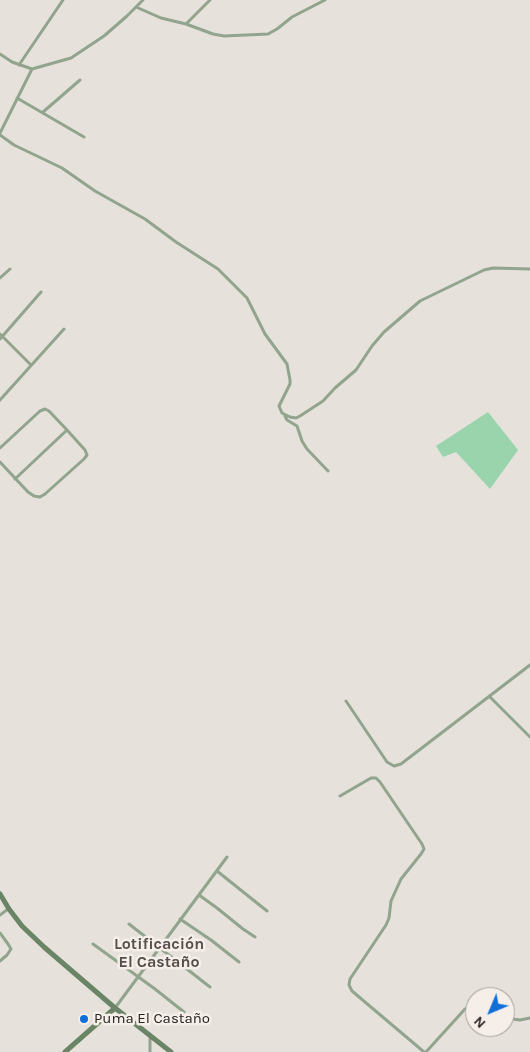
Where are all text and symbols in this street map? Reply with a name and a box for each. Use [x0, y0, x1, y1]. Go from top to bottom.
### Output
district label: Lotificación El Castaño [114, 934, 204, 972]
north arrow [465, 987, 515, 1037]
place label: Puma El Castaño [94, 1010, 210, 1028]
marker: Puma El Castaño [78, 1013, 90, 1025]
text: N [470, 1013, 489, 1032]

